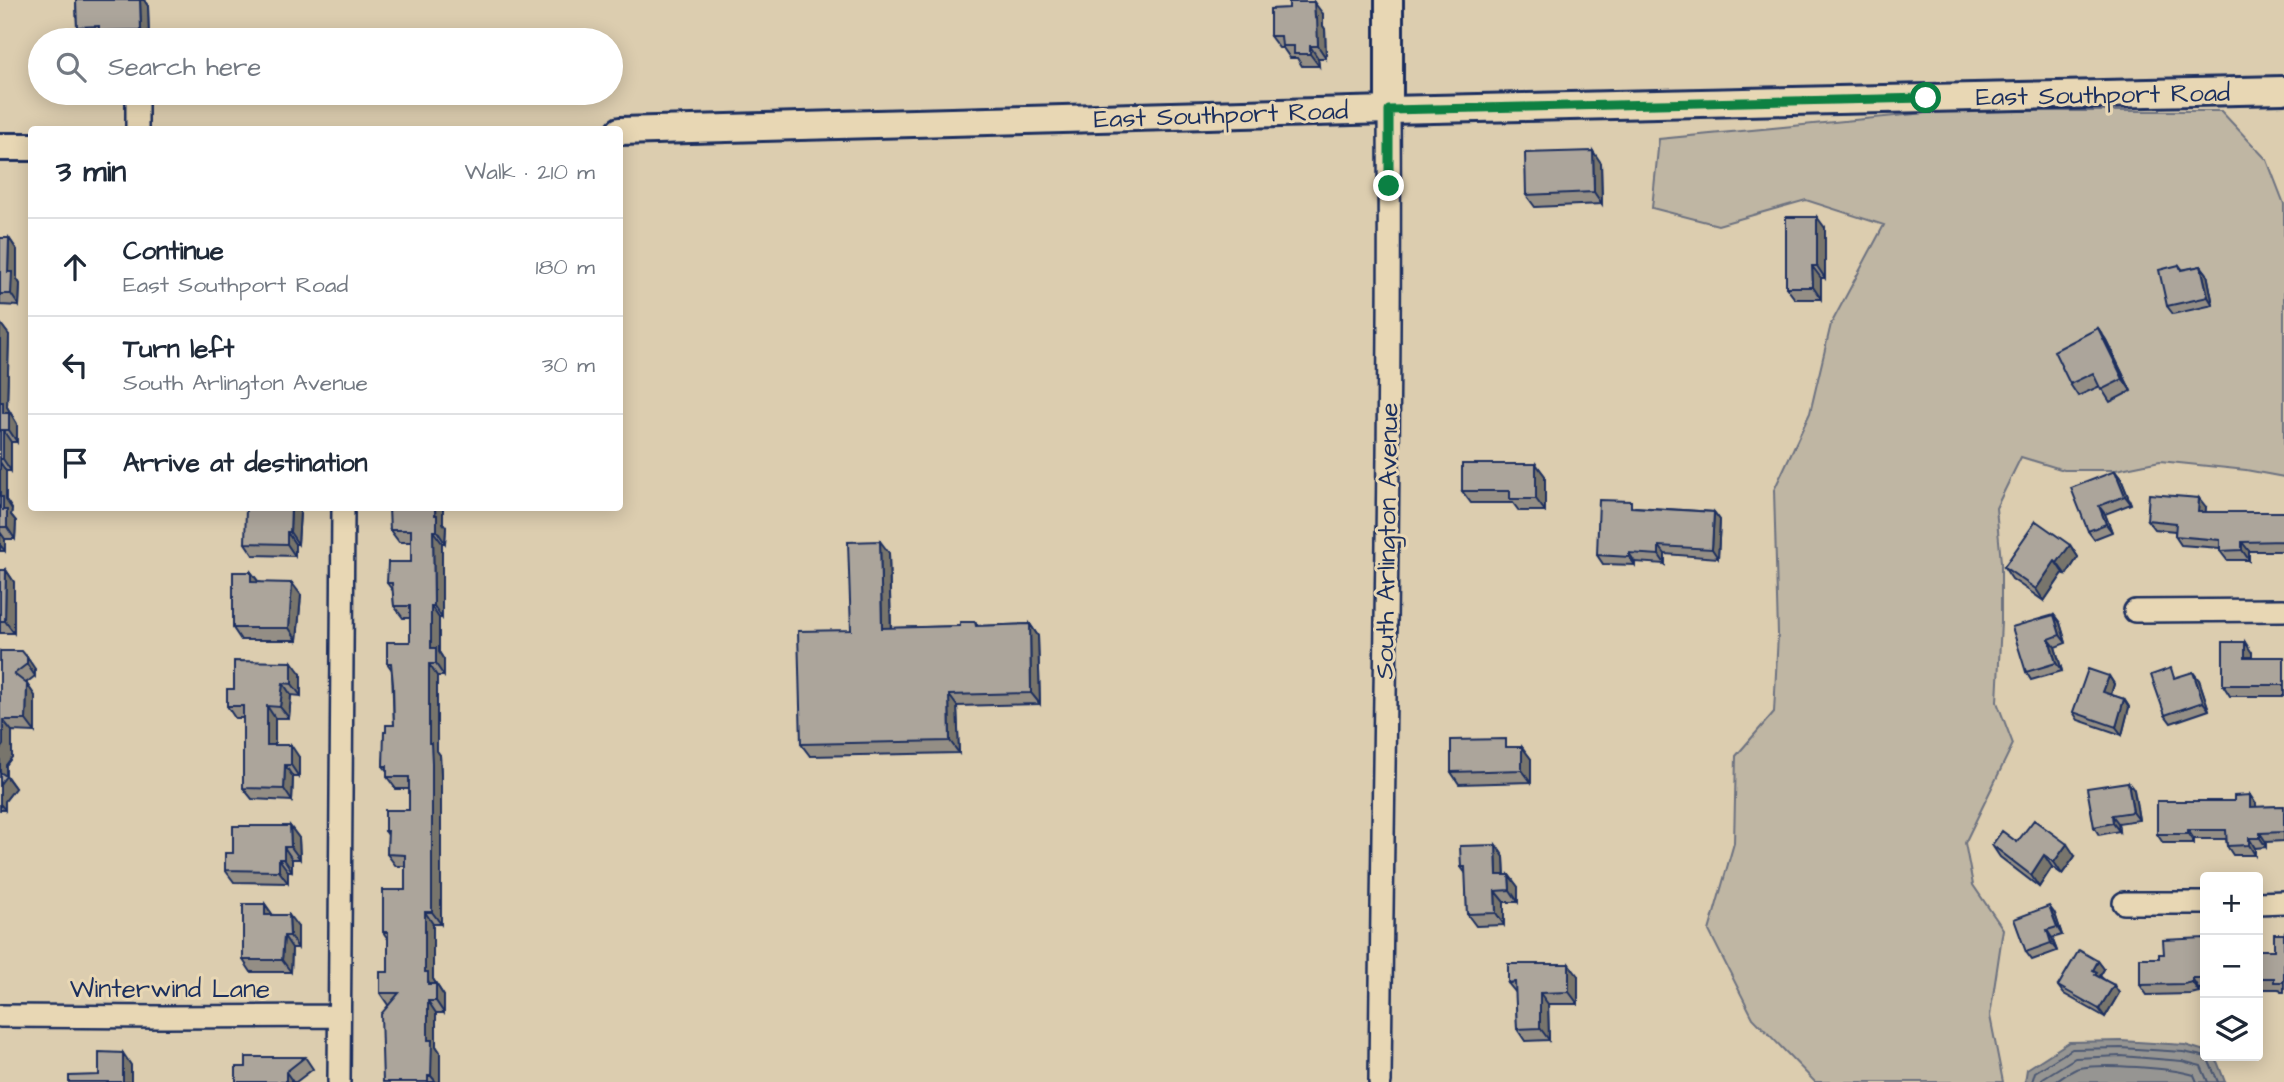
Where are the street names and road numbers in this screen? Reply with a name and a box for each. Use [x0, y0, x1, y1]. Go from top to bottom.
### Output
street label: East Southport Road [1975, 75, 2231, 115]
street label: East Southport Road [1093, 93, 1349, 137]
street label: South Arlington Avenue [1367, 402, 1409, 680]
street label: Winterwind Lane [70, 971, 270, 1007]

